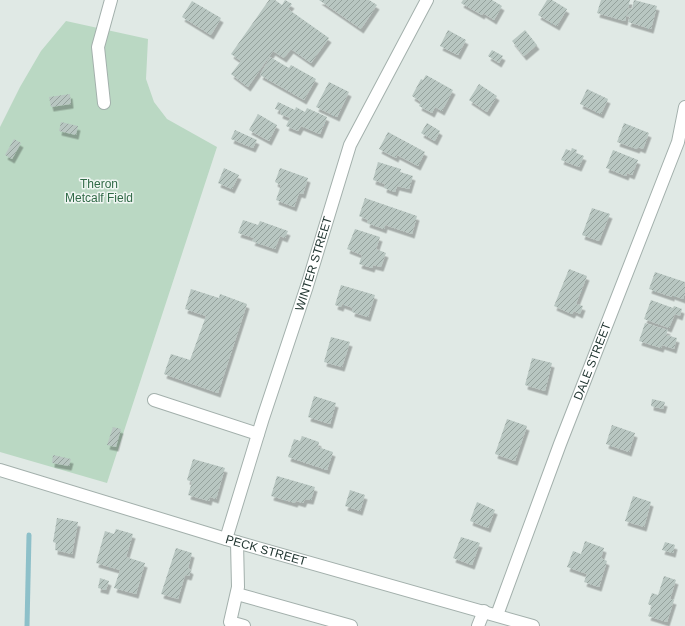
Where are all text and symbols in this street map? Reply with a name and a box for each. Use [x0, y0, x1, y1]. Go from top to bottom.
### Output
park label: Theron Metcalf Field [65, 177, 133, 205]
street label: WINTER STREET [292, 214, 335, 313]
street label: DALE STREET [571, 320, 614, 402]
street label: PECK STREET [224, 532, 309, 569]

